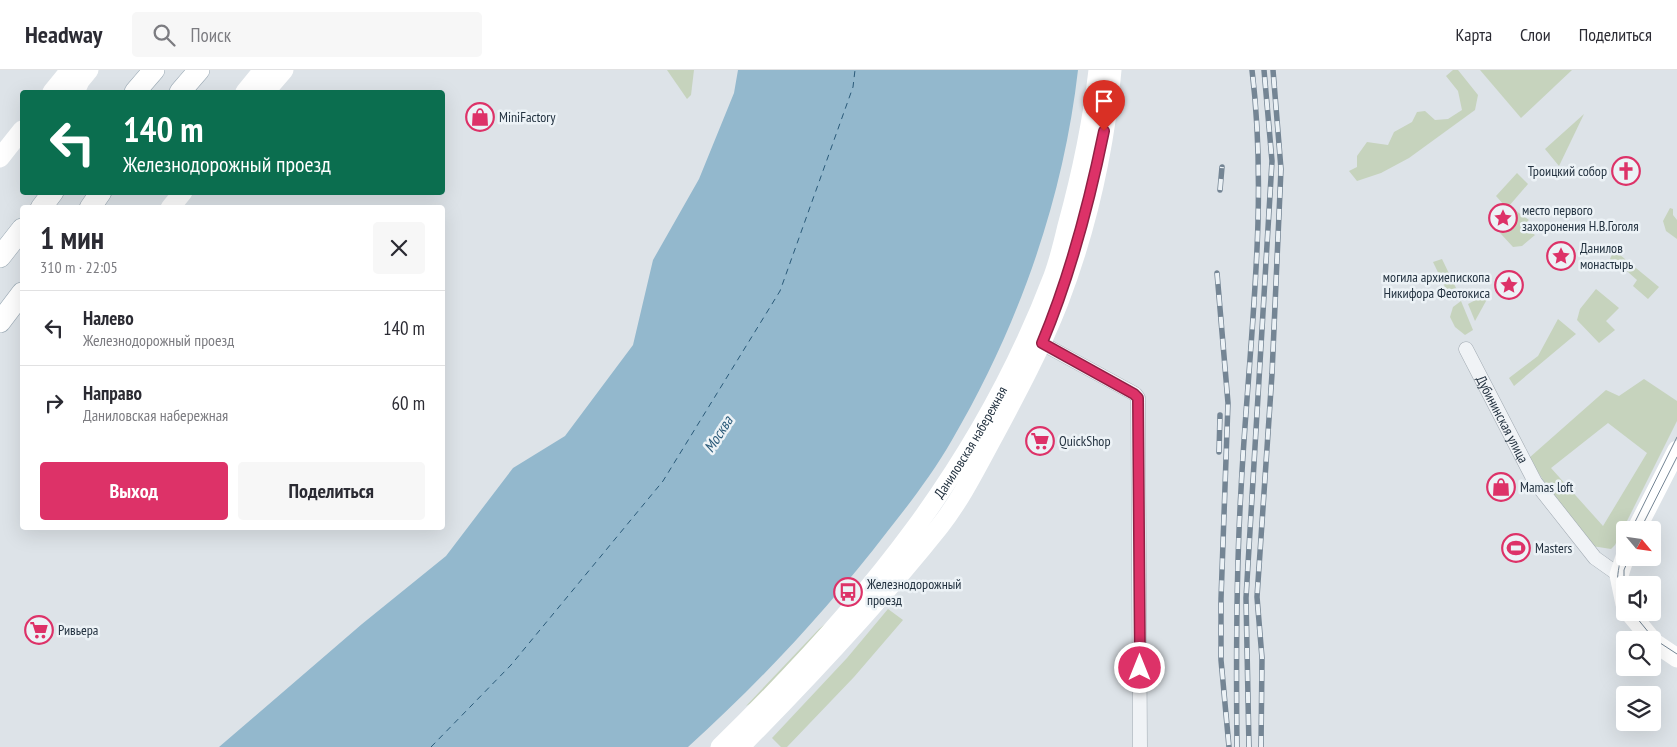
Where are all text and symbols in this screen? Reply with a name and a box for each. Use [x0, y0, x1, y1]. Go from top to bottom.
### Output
search box [132, 12, 482, 57]
text: Headway [25, 19, 102, 50]
icon: search [150, 21, 178, 49]
text: Поиск [190, 23, 231, 47]
text: Карта [1455, 23, 1492, 46]
text: Слои [1520, 23, 1551, 46]
text: Поделиться [1579, 23, 1652, 46]
pin [1083, 80, 1125, 131]
icon: arrive [1090, 87, 1118, 115]
shop icon: MiniFactory [465, 102, 495, 132]
text: 140 m [123, 106, 204, 152]
place label: MiniFactory [499, 108, 556, 126]
icon: left [40, 110, 105, 175]
text: Железнодорожный проезд [123, 150, 331, 178]
church icon: Троицкий собор [1611, 156, 1641, 186]
place label: Троицкий собор [1528, 162, 1607, 180]
place label: место первого захоронения Н.В.Гоголя [1522, 201, 1639, 235]
place icon: место первого захоронения Н.В.Гоголя [1488, 203, 1518, 233]
text: 1 мин [40, 218, 104, 257]
button: close [373, 222, 425, 274]
place label: Данилов монастырь [1580, 239, 1633, 273]
place icon: Данилов монастырь [1546, 241, 1576, 271]
text: 310 m · 22:05 [40, 257, 118, 277]
place label: могила архиепископа Никифора Феотокиса [1383, 268, 1490, 302]
place icon: могила архиепископа Никифора Феотокиса [1494, 270, 1524, 300]
text: Налево [83, 306, 134, 330]
icon: left [40, 314, 68, 342]
text: 140 m [383, 316, 425, 340]
text: Железнодорожный проезд [83, 330, 234, 350]
street label: Дубининская улица [1472, 372, 1533, 466]
text: Направо [83, 381, 142, 405]
street label: Даниловская набережная [930, 383, 1011, 501]
icon: right [40, 389, 68, 417]
text: 60 m [392, 391, 425, 415]
text: Даниловская набережная [83, 405, 228, 425]
water label: Москва [699, 412, 737, 456]
supermarket icon: QuickShop [1025, 426, 1055, 456]
place label: QuickShop [1059, 432, 1111, 450]
button: Выход [40, 462, 228, 520]
button: Поделиться [238, 462, 425, 520]
shop icon: Mamas loft [1486, 472, 1516, 502]
place label: Mamas loft [1520, 478, 1574, 496]
north arrow [1616, 521, 1661, 566]
map controls [1616, 521, 1661, 731]
sports icon: Masters [1501, 533, 1531, 563]
place label: Masters [1535, 539, 1573, 557]
place label: Железнодорожный проезд [866, 575, 961, 609]
button: sound [1616, 576, 1661, 621]
bus stop icon: Железнодорожный проезд [833, 577, 863, 607]
supermarket icon: Ривьера [24, 615, 54, 645]
place label: Ривьера [58, 621, 98, 639]
button: search [1616, 631, 1661, 676]
position arrow [1113, 641, 1165, 693]
button: layers [1616, 686, 1661, 731]

